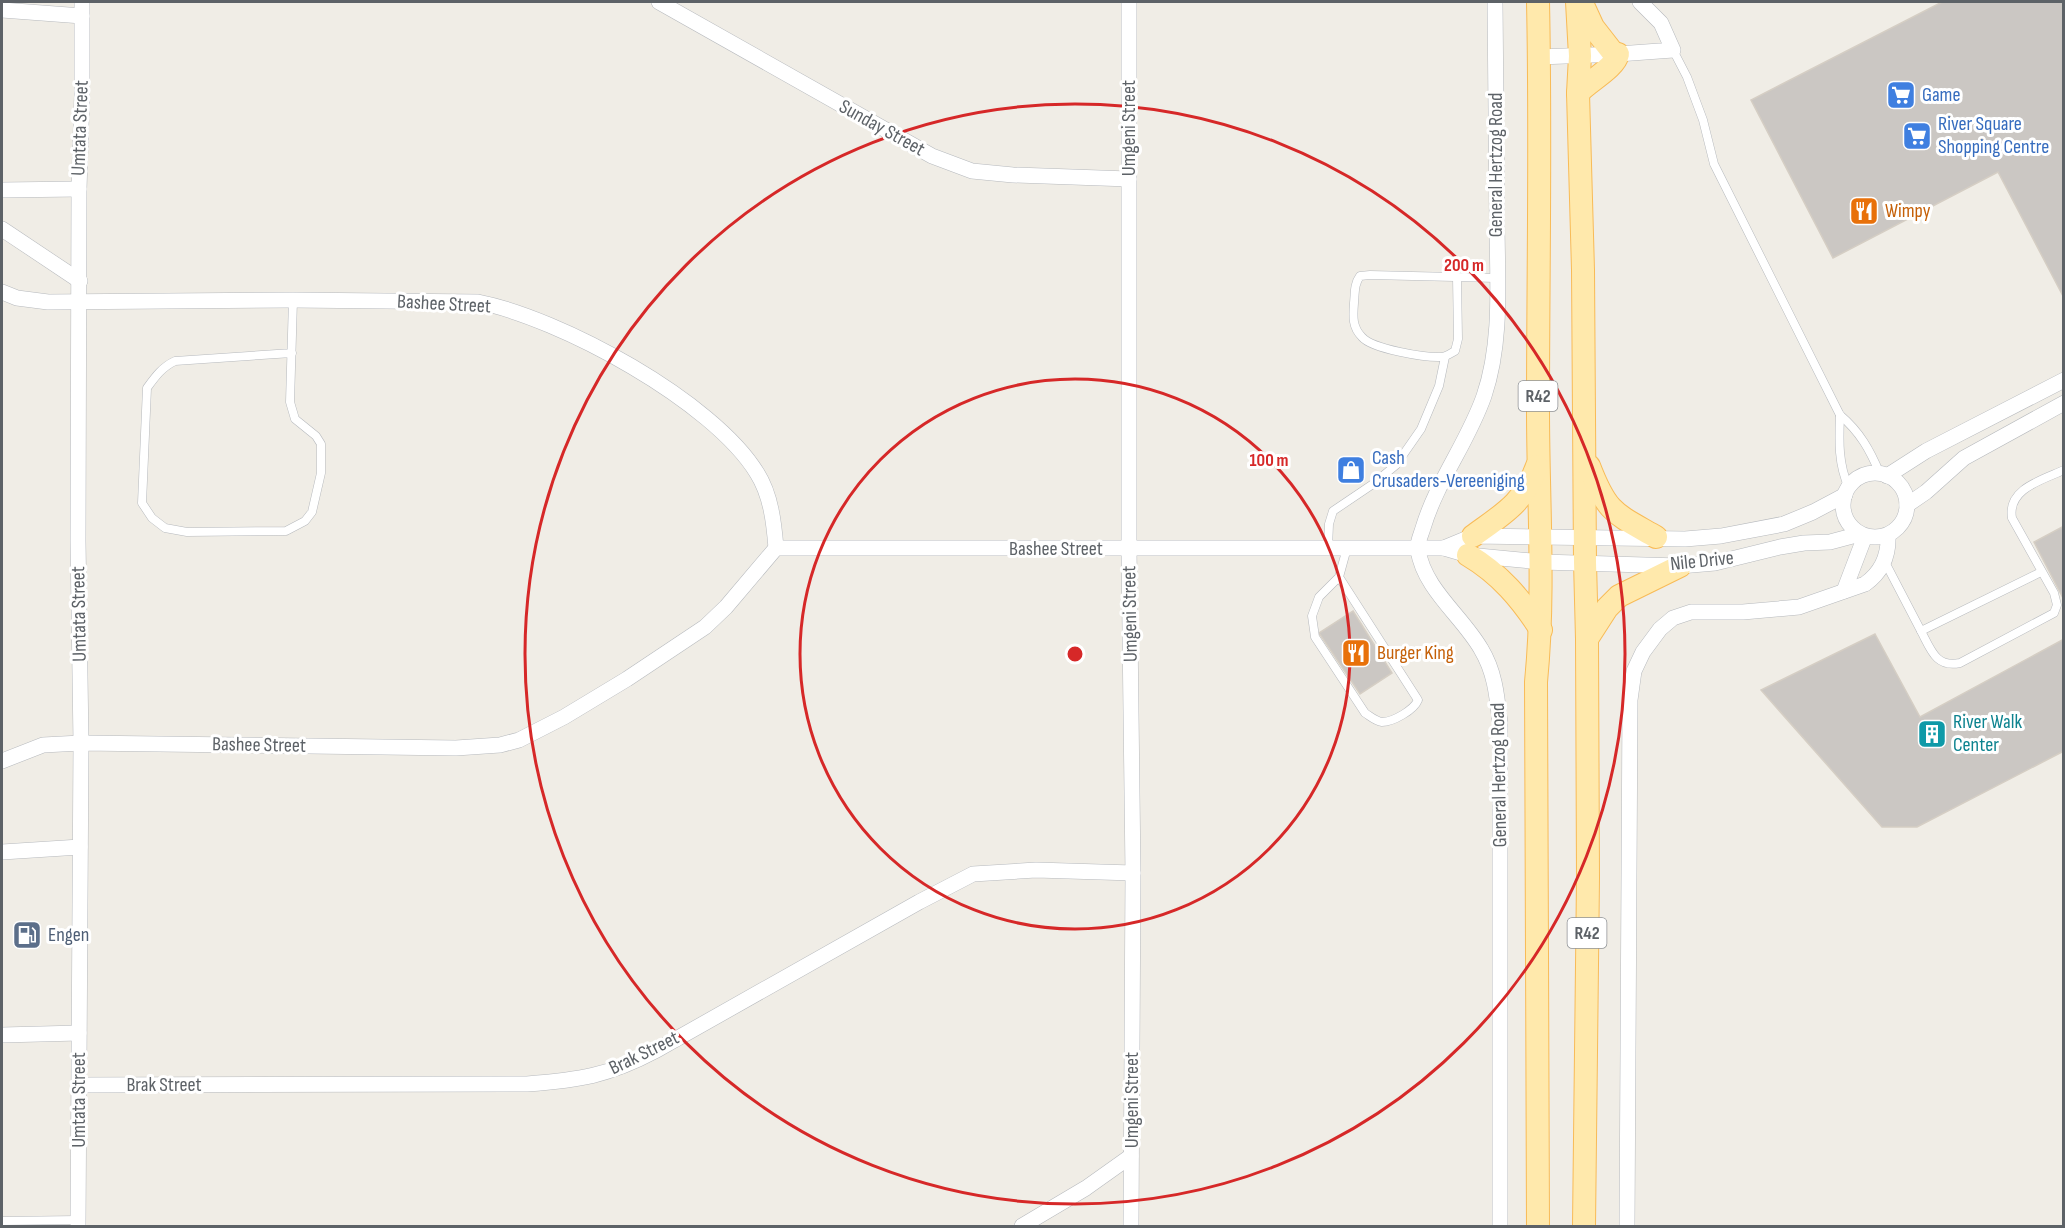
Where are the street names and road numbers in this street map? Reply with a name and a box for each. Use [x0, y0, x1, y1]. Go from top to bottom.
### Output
street label: Umtata Street [66, 80, 94, 176]
street label: Umgeni Street [1117, 80, 1141, 176]
street label: General Hertzog Road [1484, 93, 1508, 237]
street label: Sunday Street [835, 95, 929, 161]
street label: Bashee Street [396, 290, 492, 318]
road number: R42 [1518, 381, 1558, 411]
street label: Bashee Street [1009, 537, 1103, 561]
street label: Nile Drive [1669, 546, 1735, 576]
street label: Umtata Street [66, 566, 92, 662]
street label: Umgeni Street [1117, 566, 1143, 662]
street label: General Hertzog Road [1486, 702, 1512, 848]
street label: Bashee Street [212, 732, 306, 758]
road number: R42 [1568, 918, 1606, 948]
street label: Brak Street [605, 1026, 683, 1080]
street label: Umtata Street [67, 1052, 91, 1148]
street label: Umgeni Street [1120, 1052, 1144, 1148]
street label: Brak Street [126, 1073, 202, 1097]

